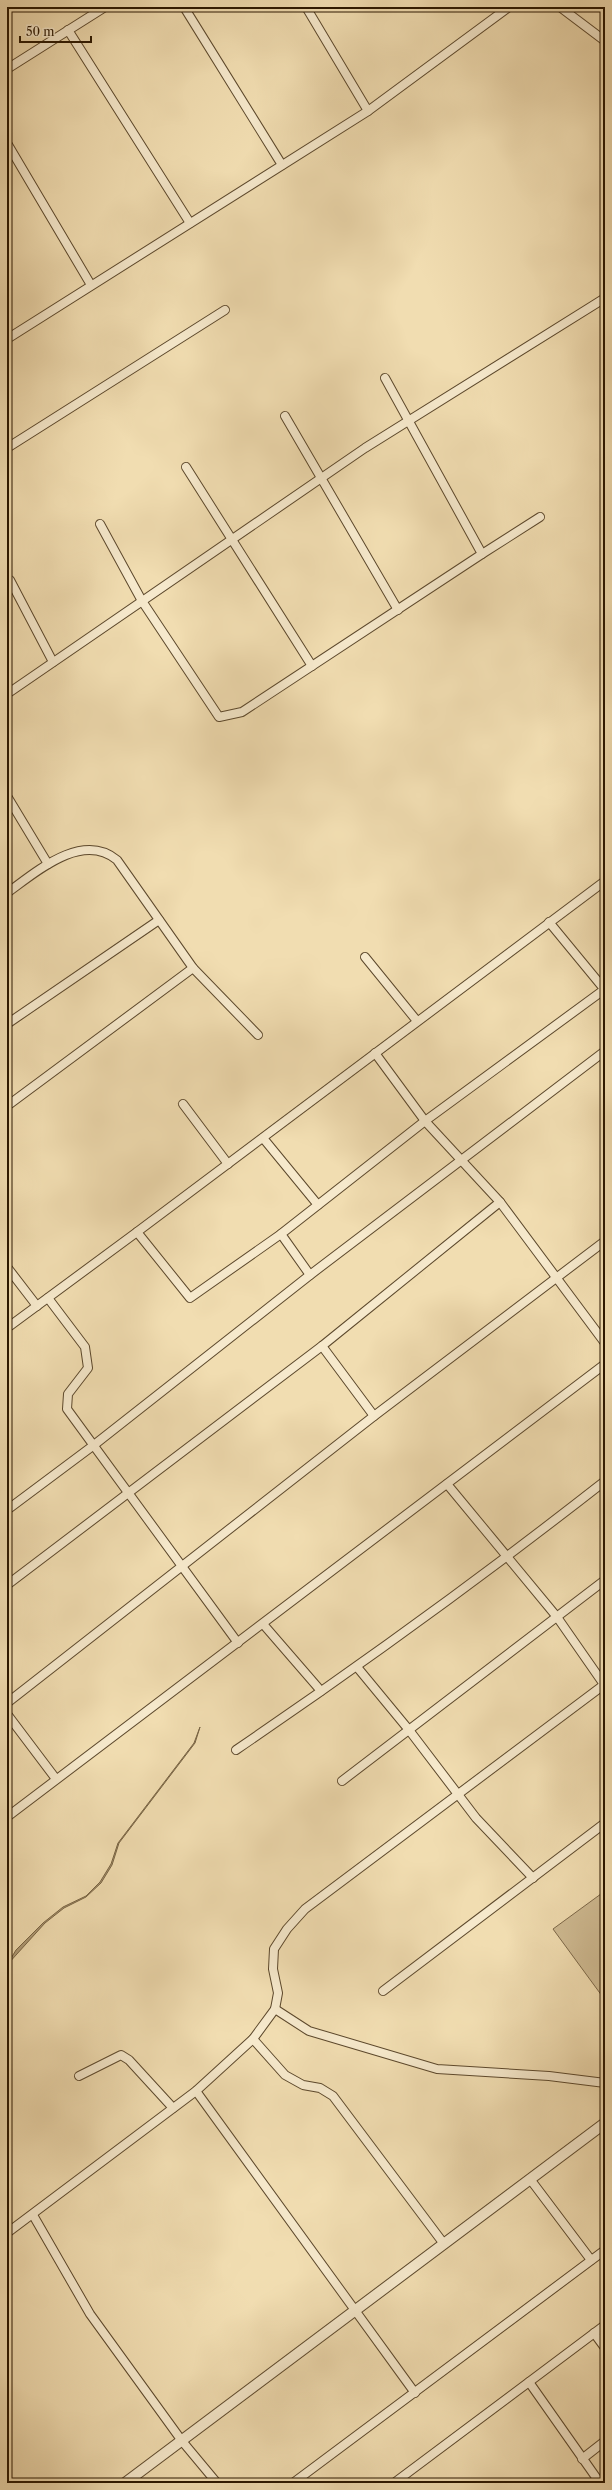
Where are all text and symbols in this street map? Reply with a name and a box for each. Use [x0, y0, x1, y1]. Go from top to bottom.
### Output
scale bar [20, 18, 91, 44]
text: 50 m [26, 24, 55, 39]

